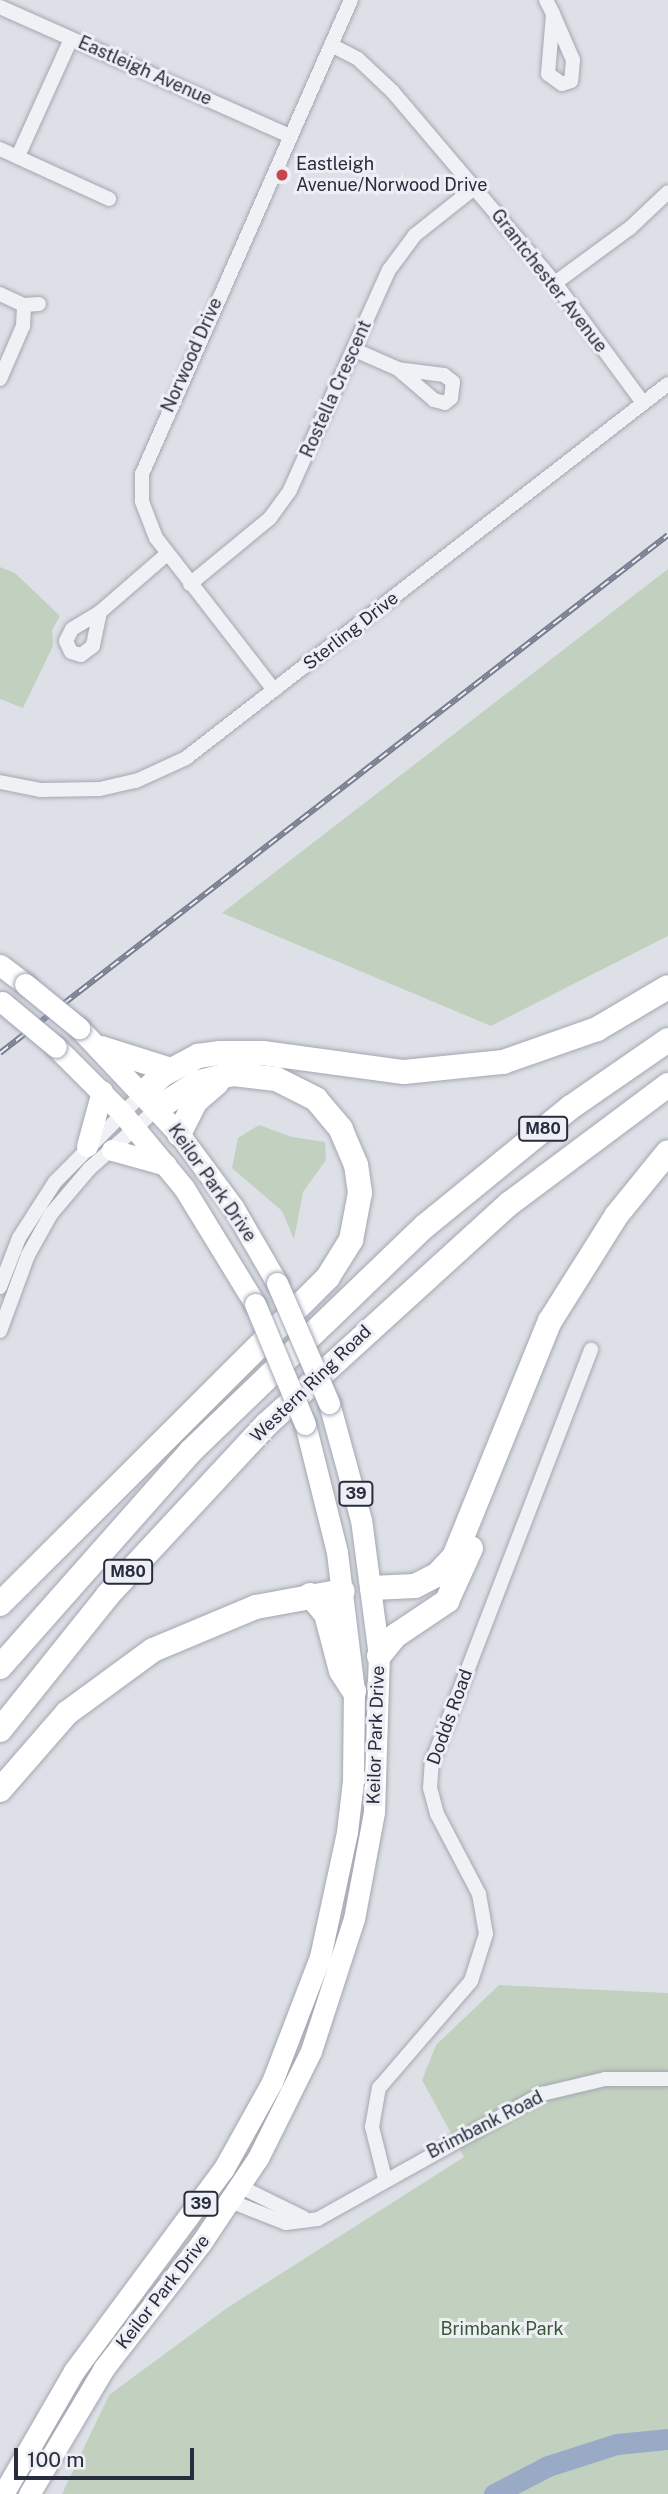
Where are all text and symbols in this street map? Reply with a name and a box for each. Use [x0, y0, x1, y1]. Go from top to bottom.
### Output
street label: Eastleigh Avenue [75, 32, 215, 110]
place label: Eastleigh Avenue/Norwood Drive [296, 154, 487, 196]
marker: Eastleigh Avenue/Norwood Drive [274, 167, 290, 183]
street label: Grantchester Avenue [486, 205, 612, 357]
street label: Norwood Drive [157, 294, 227, 416]
street label: Rostella Crescent [296, 317, 376, 461]
street label: Sterling Drive [299, 587, 403, 675]
road number: M80 [517, 1116, 569, 1142]
street label: Keilor Park Drive [163, 1120, 261, 1246]
street label: Western Ring Road [246, 1321, 376, 1447]
road number: 39 [337, 1482, 375, 1506]
road number: M80 [102, 1560, 154, 1584]
street label: Keilor Park Drive [363, 1665, 389, 1805]
street label: Dodds Road [423, 1666, 477, 1768]
street label: Brimbank Road [423, 2086, 547, 2164]
road number: 39 [182, 2192, 220, 2216]
street label: Keilor Park Drive [112, 2231, 214, 2353]
park label: Brimbank Park [440, 2318, 564, 2340]
scale bar [18, 2434, 198, 2478]
text: 100 m [27, 2447, 84, 2472]

